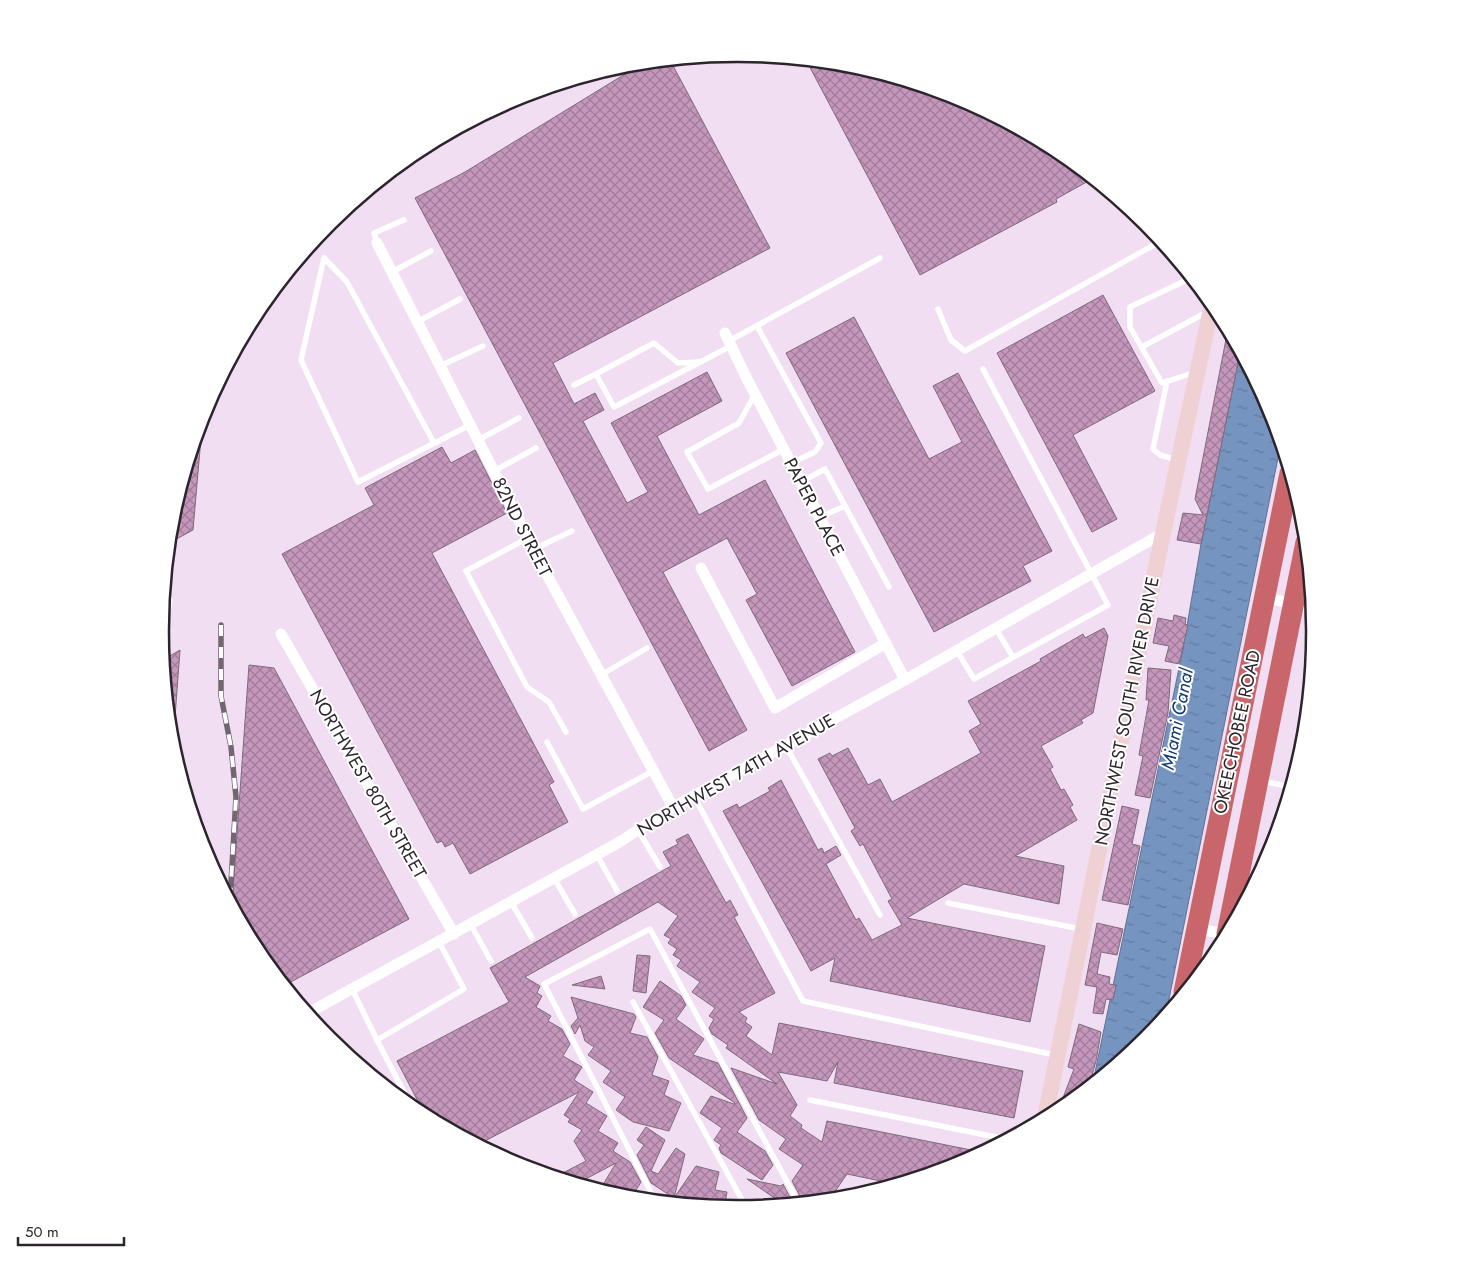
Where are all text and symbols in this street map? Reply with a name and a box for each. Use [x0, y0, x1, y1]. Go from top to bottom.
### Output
street label: PAPER PLACE [777, 453, 851, 561]
street label: 82ND STREET [486, 473, 558, 582]
street label: NORTHWEST SOUTH RIVER DRIVE [1088, 574, 1166, 848]
street label: OKEECHOBEE ROAD [1207, 648, 1267, 816]
water label: Miami Canal [1154, 665, 1200, 772]
street label: NORTHWEST 80TH STREET [303, 685, 433, 884]
street label: NORTHWEST 74TH AVENUE [632, 708, 840, 842]
scale bar [18, 1214, 124, 1246]
text: 50 m [25, 1221, 59, 1243]

